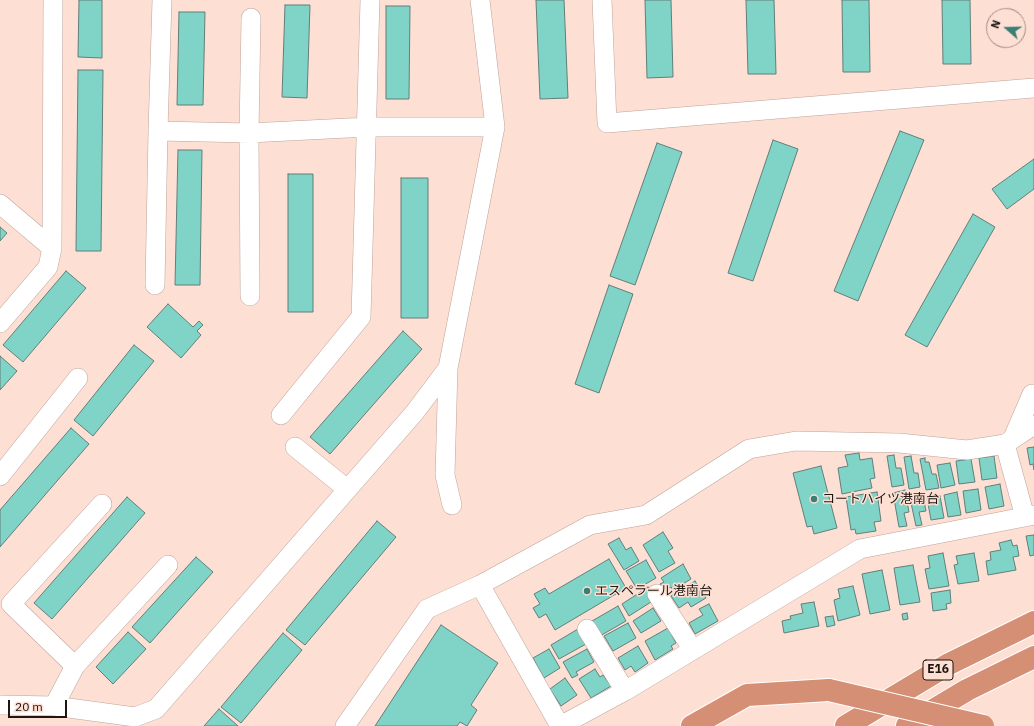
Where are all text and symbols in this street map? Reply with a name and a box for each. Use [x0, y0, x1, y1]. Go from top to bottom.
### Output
north arrow [986, 8, 1026, 48]
text: N [988, 18, 1004, 30]
place label: コートハイツ港南台 [822, 491, 939, 507]
marker: コートハイツ港南台 [809, 494, 819, 504]
place label: エスペラール港南台 [595, 583, 712, 599]
marker: エスペラール港南台 [582, 586, 592, 596]
road number: E16 [923, 660, 953, 680]
scale bar [10, 692, 69, 718]
text: 20 m [15, 699, 43, 714]

